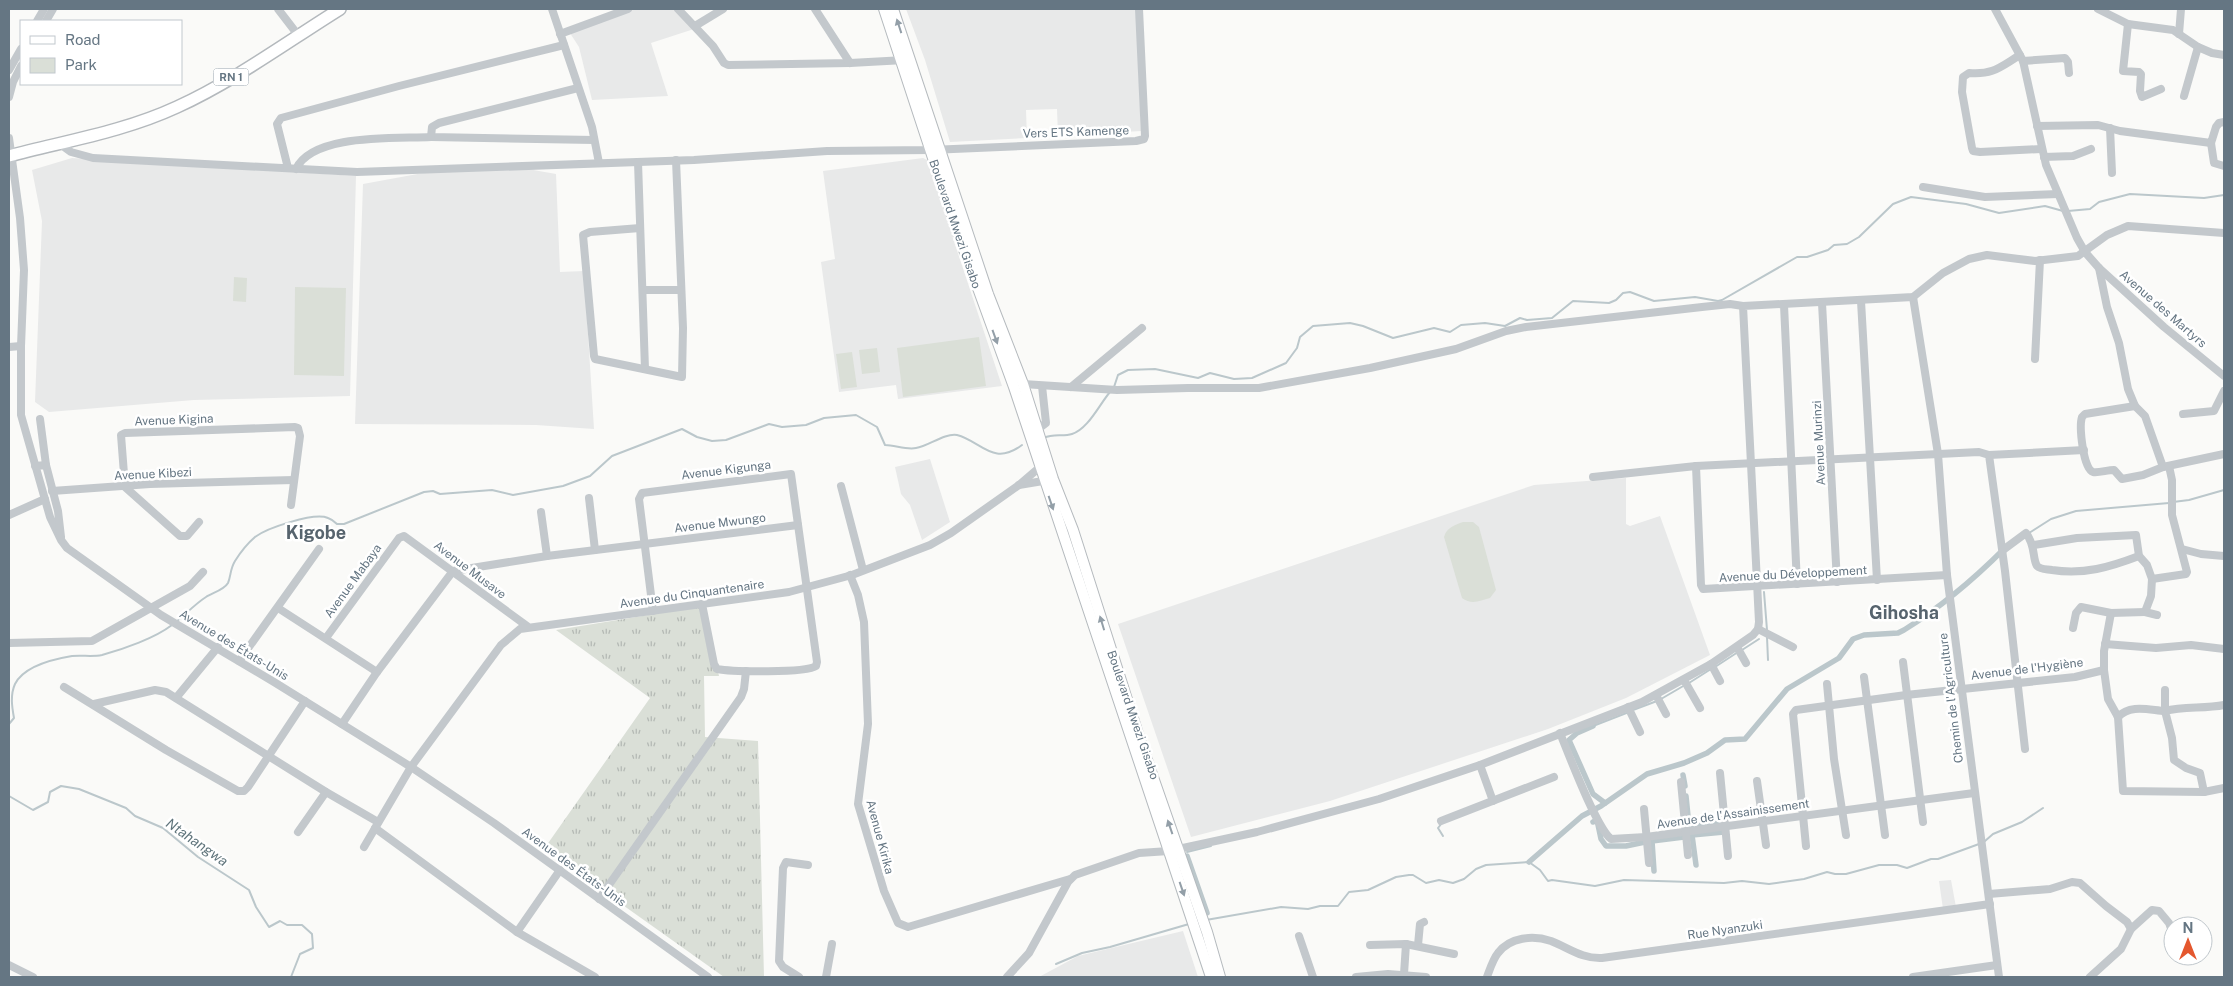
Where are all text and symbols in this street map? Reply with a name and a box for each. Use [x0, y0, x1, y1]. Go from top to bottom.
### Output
one-way arrow [895, 19, 902, 34]
legend [20, 20, 182, 85]
text: Road [65, 31, 101, 48]
text: Park [65, 56, 97, 73]
road number: RN 1 [214, 68, 248, 86]
street label: Vers ETS Kamenge [1023, 123, 1130, 141]
street label: Boulevard Mwezi Gisabo [926, 158, 984, 291]
street label: Avenue des Martyrs [2117, 268, 2209, 350]
one-way arrow [992, 329, 999, 344]
street label: Avenue Murinzi [1810, 400, 1828, 486]
street label: Avenue Kigina [134, 412, 214, 428]
street label: Avenue Kigunga [680, 458, 772, 482]
street label: Avenue Kibezi [114, 465, 192, 483]
one-way arrow [1048, 495, 1055, 510]
street label: Avenue Mwungo [673, 510, 767, 536]
district label: Kigobe [286, 522, 346, 543]
street label: Avenue Musave [431, 538, 509, 602]
street label: Avenue Mabaya [322, 541, 384, 621]
street label: Avenue du Développement [1719, 563, 1868, 585]
street label: Avenue du Cinquantenaire [619, 577, 765, 611]
district label: Gihosha [1869, 602, 1939, 623]
street label: Avenue des États-Unis [177, 607, 291, 683]
one-way arrow [1098, 615, 1105, 630]
street label: Chemin de l'Agriculture [1936, 632, 1966, 764]
street label: Boulevard Mwezi Gisabo [1104, 649, 1162, 782]
street label: Avenue de l'Hygiène [1970, 655, 2084, 683]
street label: Avenue de l'Assainissement [1656, 796, 1811, 832]
street label: Avenue Kirika [863, 798, 897, 876]
water label: Ntahangwa [163, 815, 231, 869]
one-way arrow [1166, 819, 1173, 834]
street label: Avenue des États-Unis [519, 825, 629, 909]
one-way arrow [1179, 881, 1186, 896]
north arrow [2163, 916, 2213, 966]
street label: Rue Nyanzuki [1686, 918, 1764, 942]
text: N [2183, 920, 2193, 936]

